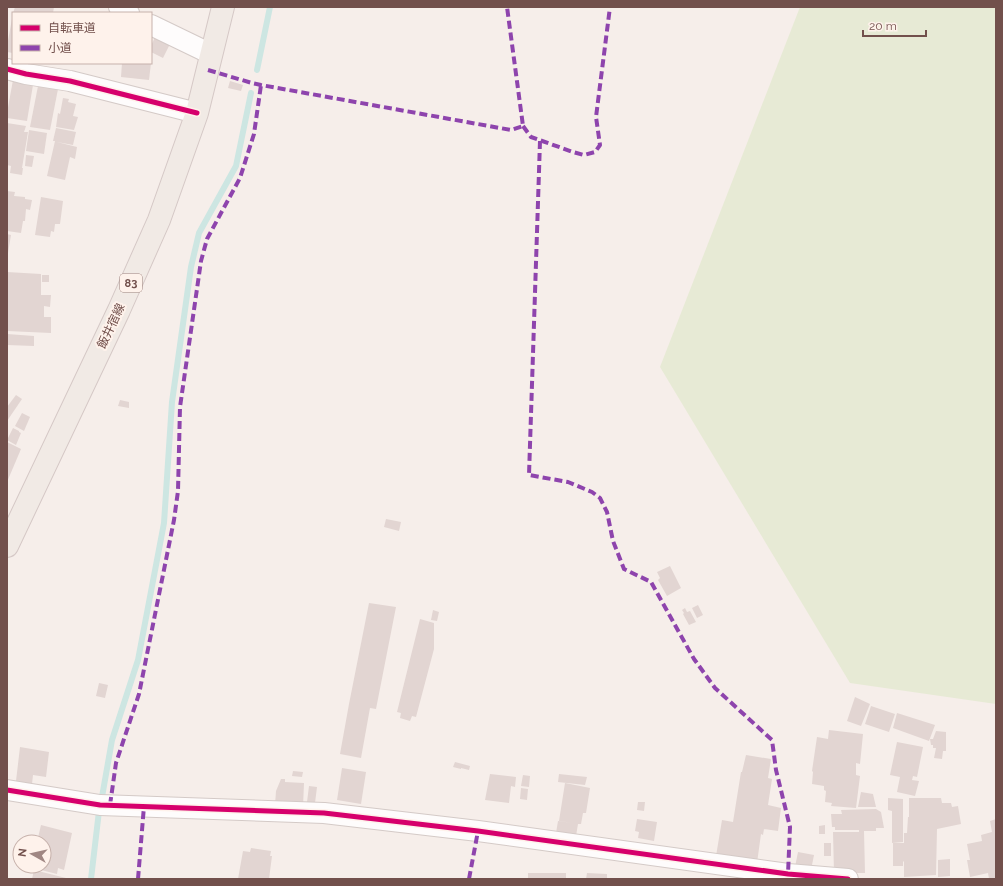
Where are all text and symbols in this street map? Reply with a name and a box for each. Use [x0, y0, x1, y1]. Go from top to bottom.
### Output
legend [12, 12, 152, 64]
scale bar [863, 12, 926, 38]
text: 20 m [869, 19, 897, 33]
text: 自転車道 [48, 21, 96, 35]
text: 小道 [48, 41, 72, 55]
road number: 83 [120, 274, 142, 292]
street label: 飯井宿線 [95, 301, 127, 351]
north arrow [12, 834, 52, 874]
text: N [16, 848, 30, 858]

